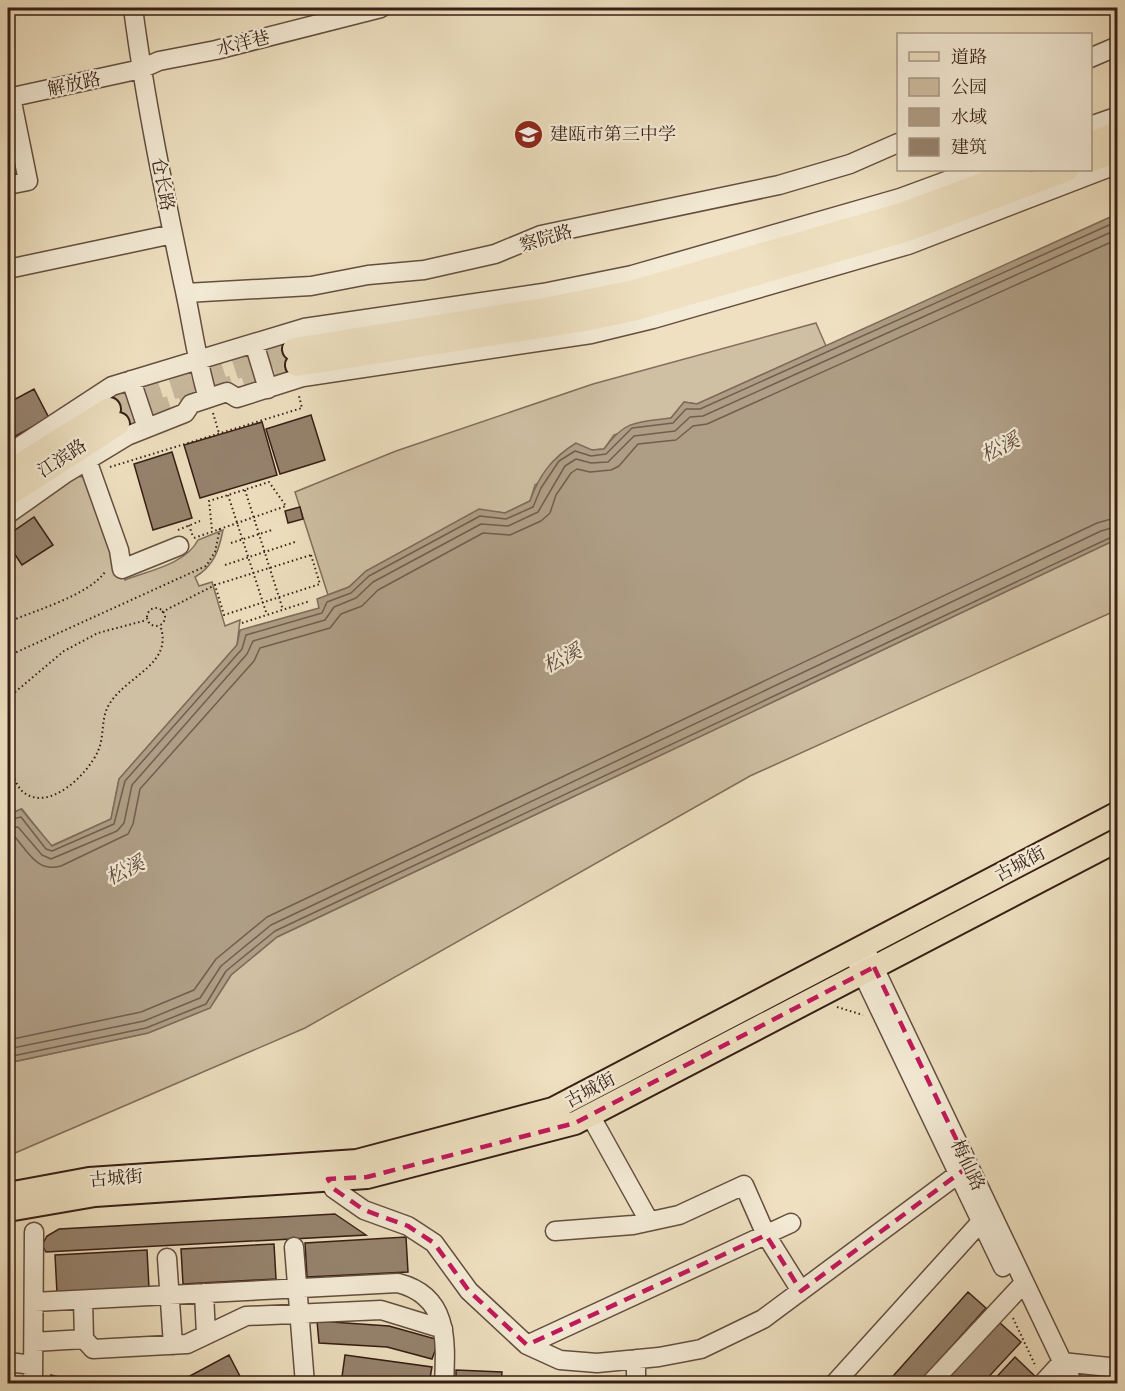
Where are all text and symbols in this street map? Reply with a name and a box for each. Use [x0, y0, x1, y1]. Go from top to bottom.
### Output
street label: 水洋巷 [214, 26, 272, 60]
legend [897, 33, 1092, 171]
text: 道路 [951, 46, 987, 68]
street label: 解放路 [45, 68, 103, 100]
text: 公园 [951, 76, 987, 98]
text: 水域 [951, 106, 987, 128]
school or university icon: 建瓯市第三中学 [513, 118, 545, 150]
place label: 建瓯市第三中学 [550, 123, 676, 145]
text: 建筑 [951, 136, 987, 158]
street label: 仓长路 [147, 155, 179, 213]
street label: 察院路 [517, 220, 575, 256]
water label: 松溪 [977, 427, 1025, 467]
street label: 江滨路 [33, 434, 91, 482]
water label: 松溪 [539, 638, 587, 678]
street label: 古城街 [991, 842, 1049, 886]
water label: 松溪 [102, 850, 150, 890]
street label: 古城街 [561, 1068, 619, 1112]
street label: 梅仙路 [946, 1136, 990, 1194]
street label: 古城街 [88, 1165, 144, 1191]

